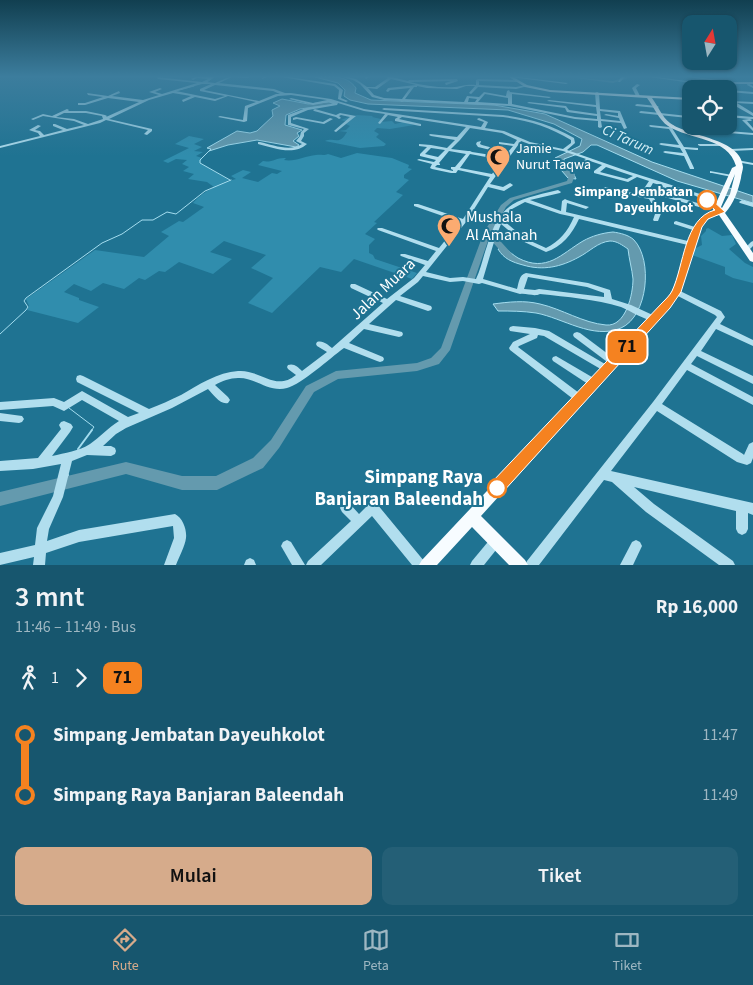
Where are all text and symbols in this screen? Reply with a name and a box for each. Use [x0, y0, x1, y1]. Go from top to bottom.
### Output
north arrow [682, 15, 738, 70]
map controls [682, 15, 737, 135]
button: locate [682, 80, 737, 135]
water label: Ci Tarum [599, 119, 657, 161]
place label: Jamie Nurut Taqwa [516, 139, 591, 175]
mosque icon: Jamie Nurut Taqwa [485, 144, 511, 178]
place label: Simpang Jembatan Dayeuhkolot [574, 182, 694, 218]
marker: Simpang Jembatan Dayeuhkolot [697, 190, 717, 210]
place label: Mushala Al Amanah [466, 206, 538, 246]
mosque icon: Mushala Al Amanah [436, 213, 462, 247]
street label: Jalan Muara [346, 253, 420, 325]
line badge: 71 [604, 331, 650, 363]
text: 71 [617, 334, 637, 359]
place label: Simpang Raya Banjaran Baleendah [314, 464, 483, 513]
marker: Simpang Raya Banjaran Baleendah [487, 478, 507, 498]
text: 3 mnt [15, 577, 84, 617]
text: Rp 16,000 [656, 594, 738, 621]
text: 11:46 – 11:49 · Bus [15, 616, 136, 638]
icon: walk [15, 664, 43, 692]
icon: forward [67, 664, 95, 692]
text: 71 [113, 665, 132, 690]
text: 1 [51, 667, 59, 689]
text: Simpang Jembatan Dayeuhkolot [53, 722, 325, 749]
text: 11:47 [702, 724, 738, 746]
text: Simpang Raya Banjaran Baleendah [53, 782, 344, 809]
text: 11:49 [702, 784, 738, 806]
button: Mulai [15, 847, 372, 905]
button: Tiket [382, 847, 738, 905]
tab: Rute [111, 926, 139, 976]
tab: Peta [362, 926, 390, 976]
tab: Tiket [613, 926, 642, 976]

